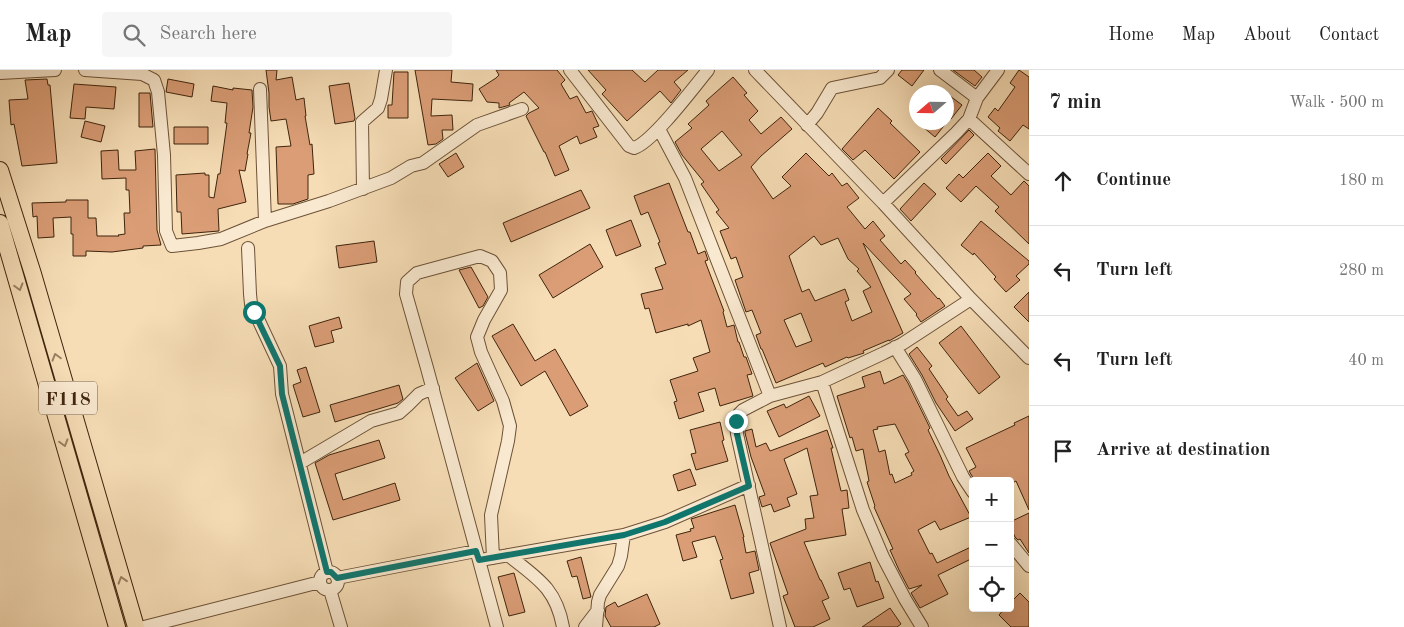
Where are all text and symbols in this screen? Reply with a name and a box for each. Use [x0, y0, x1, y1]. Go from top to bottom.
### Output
search box [102, 12, 452, 57]
icon: search [120, 21, 148, 49]
text: Map [25, 23, 72, 47]
text: Search here [160, 25, 257, 44]
text: Home [1108, 26, 1154, 44]
text: Map [1182, 26, 1215, 44]
text: About [1243, 26, 1291, 44]
text: Contact [1319, 26, 1379, 44]
north arrow [909, 85, 954, 130]
text: 7 min [1049, 92, 1102, 113]
text: Walk · 500 m [1289, 95, 1384, 111]
icon: ahead [1049, 167, 1077, 195]
text: Continue [1096, 171, 1171, 190]
text: 180 m [1339, 173, 1384, 189]
icon: left [1049, 257, 1077, 285]
text: Turn left [1096, 261, 1173, 280]
text: 280 m [1339, 263, 1384, 279]
one-way arrow [13, 282, 23, 290]
route start [243, 301, 266, 324]
icon: left [1049, 347, 1077, 375]
text: Turn left [1096, 351, 1173, 370]
text: 40 m [1348, 353, 1384, 369]
one-way arrow [52, 354, 62, 362]
road number: F118 [39, 382, 97, 414]
route end [725, 410, 748, 433]
icon: arrive [1049, 437, 1077, 465]
one-way arrow [59, 438, 69, 446]
text: Arrive at destination [1096, 441, 1270, 460]
map controls [969, 477, 1014, 612]
button: + [969, 477, 1014, 522]
button: − [969, 522, 1014, 567]
button: locate [969, 567, 1014, 612]
one-way arrow [118, 577, 128, 585]

